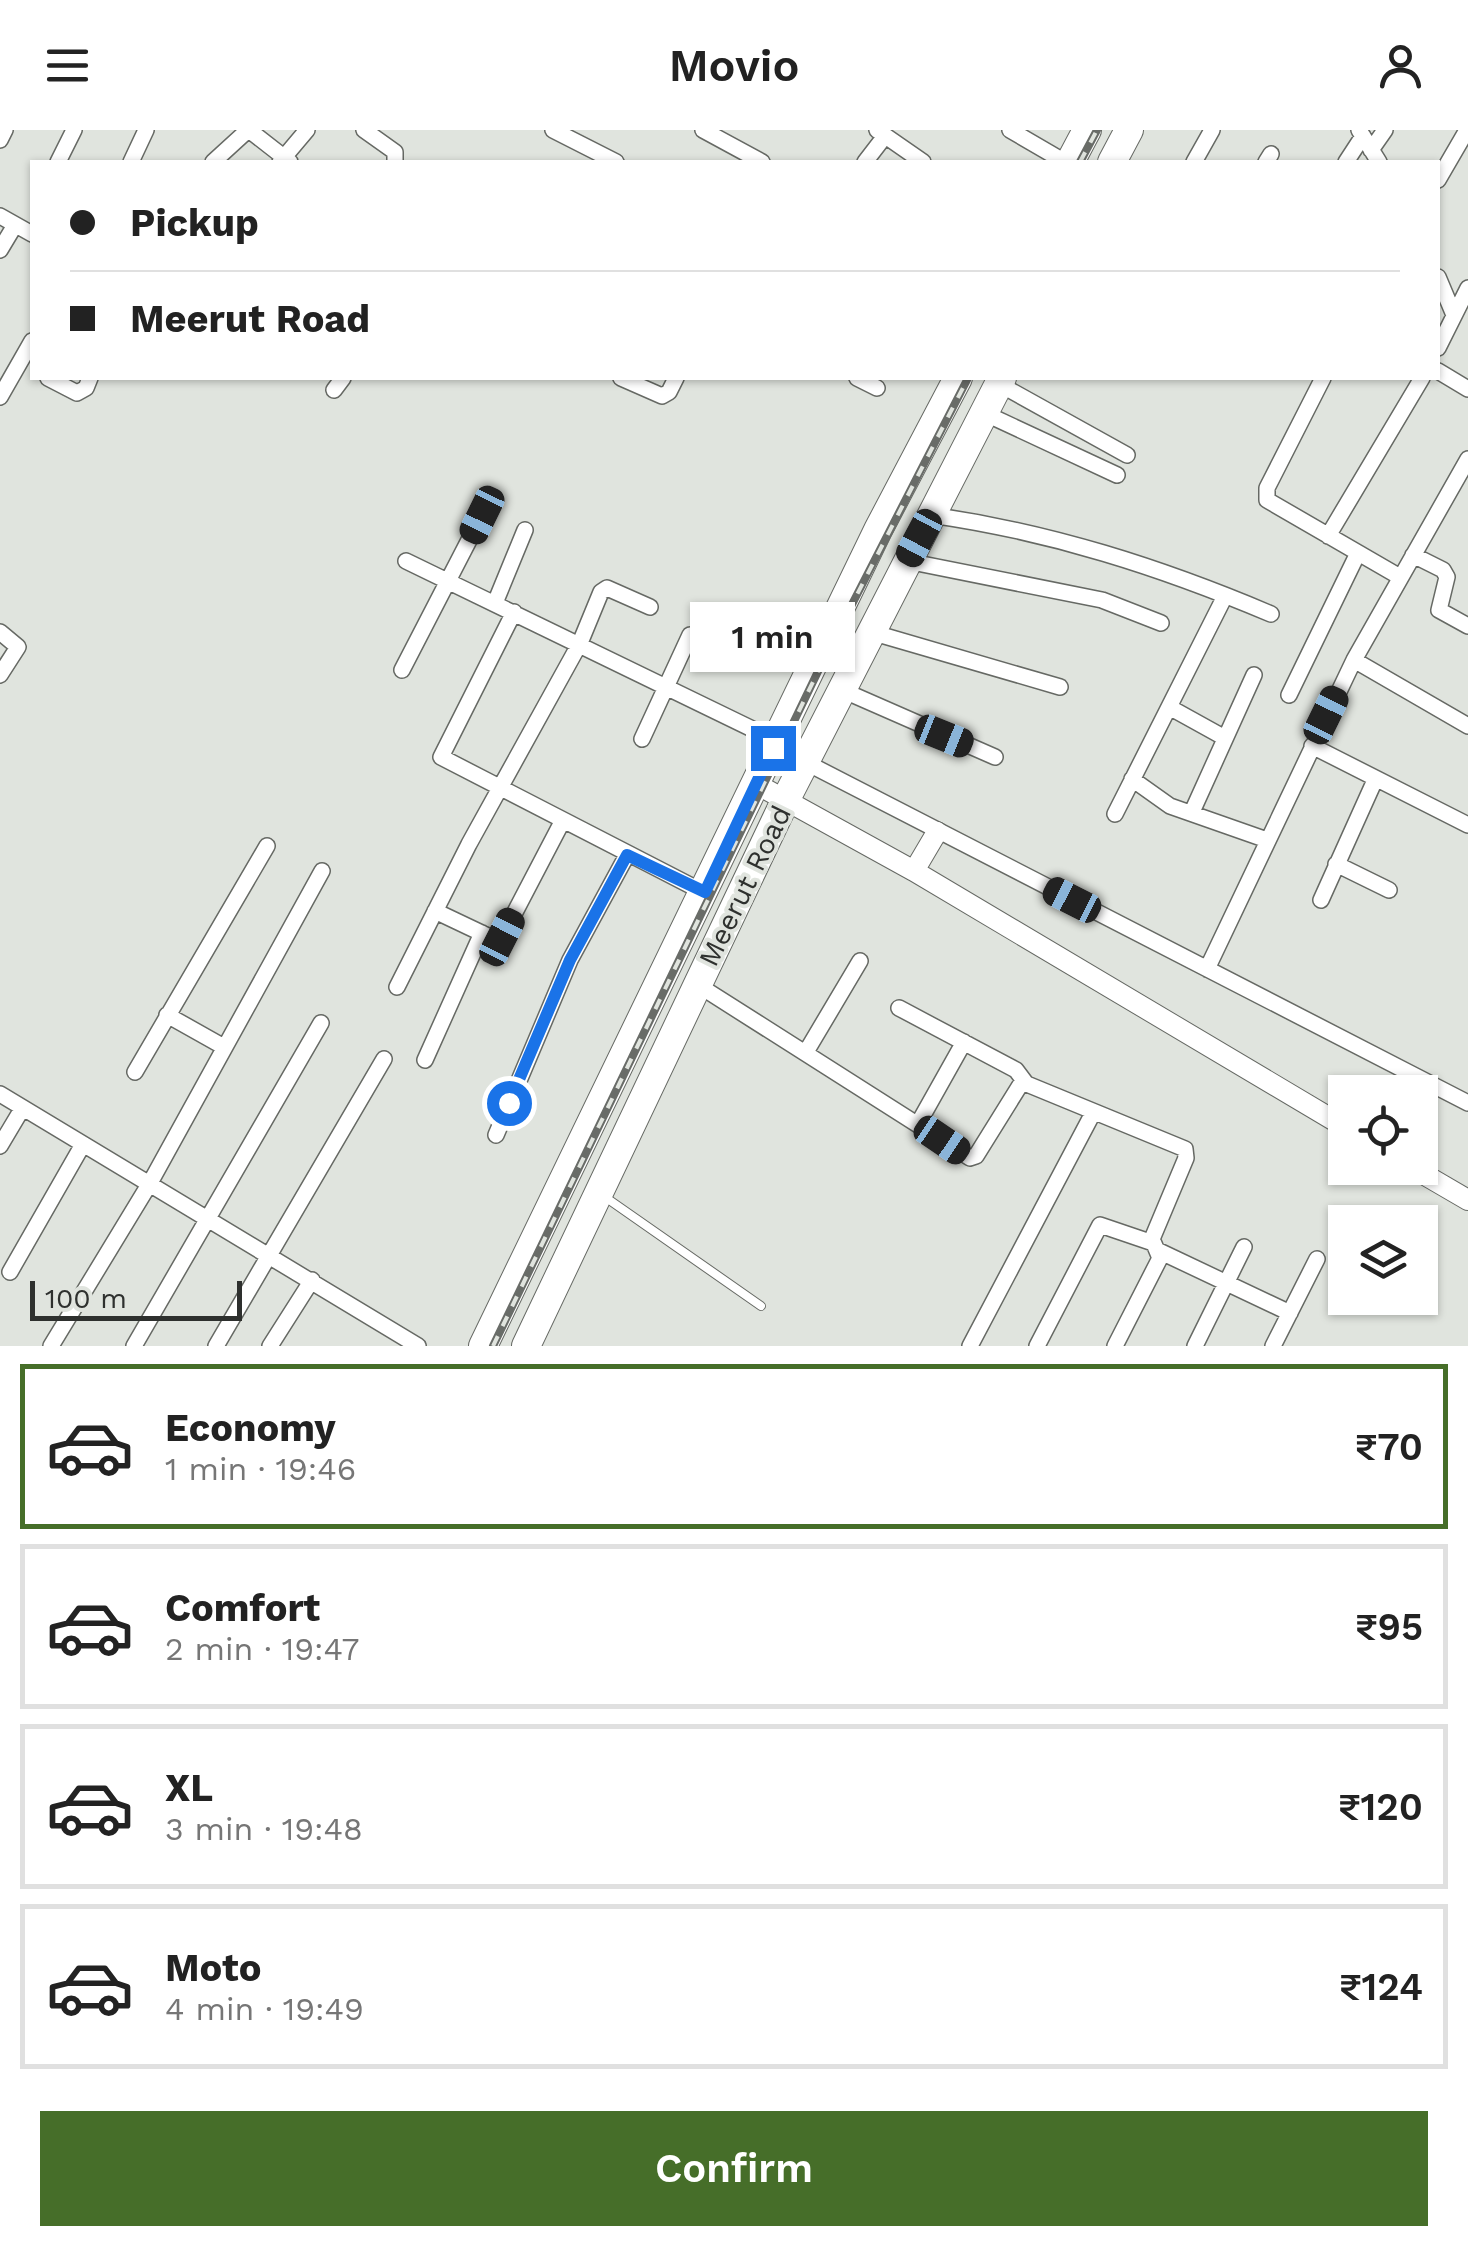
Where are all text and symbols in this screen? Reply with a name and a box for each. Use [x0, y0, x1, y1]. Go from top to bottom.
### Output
icon: menu [40, 38, 95, 93]
icon: person [1373, 38, 1428, 93]
text: Movio [669, 39, 799, 92]
text: Pickup [130, 201, 259, 245]
text: Meerut Road [130, 297, 370, 341]
car [455, 481, 509, 549]
car [892, 504, 946, 572]
callout: 1 min [690, 603, 856, 673]
text: 1 min [731, 618, 814, 656]
car [1299, 681, 1353, 749]
car [911, 711, 977, 761]
route end [751, 726, 796, 771]
street label: Meerut Road [692, 800, 798, 972]
car [1038, 873, 1106, 927]
car [475, 903, 529, 971]
map controls [1328, 1075, 1438, 1315]
button: locate [1328, 1075, 1438, 1185]
route start [487, 1081, 532, 1126]
car [909, 1111, 975, 1169]
button: layers [1328, 1205, 1438, 1315]
scale bar [30, 1276, 242, 1320]
text: 100 m [45, 1282, 127, 1315]
icon: car [45, 1402, 135, 1492]
text: Economy [165, 1406, 336, 1450]
text: ₹70 [1355, 1425, 1423, 1469]
text: 1 min · 19:46 [165, 1450, 356, 1488]
icon: car [45, 1582, 135, 1672]
text: Comfort [165, 1586, 320, 1630]
text: ₹95 [1355, 1605, 1423, 1649]
text: 2 min · 19:47 [165, 1630, 359, 1668]
icon: car [45, 1762, 135, 1852]
text: XL [165, 1766, 213, 1810]
text: ₹120 [1338, 1785, 1423, 1829]
text: 3 min · 19:48 [165, 1810, 363, 1848]
icon: car [45, 1942, 135, 2032]
text: Moto [165, 1946, 261, 1990]
text: ₹124 [1339, 1965, 1423, 2009]
text: 4 min · 19:49 [165, 1990, 364, 2028]
button: Confirm [40, 2111, 1428, 2226]

